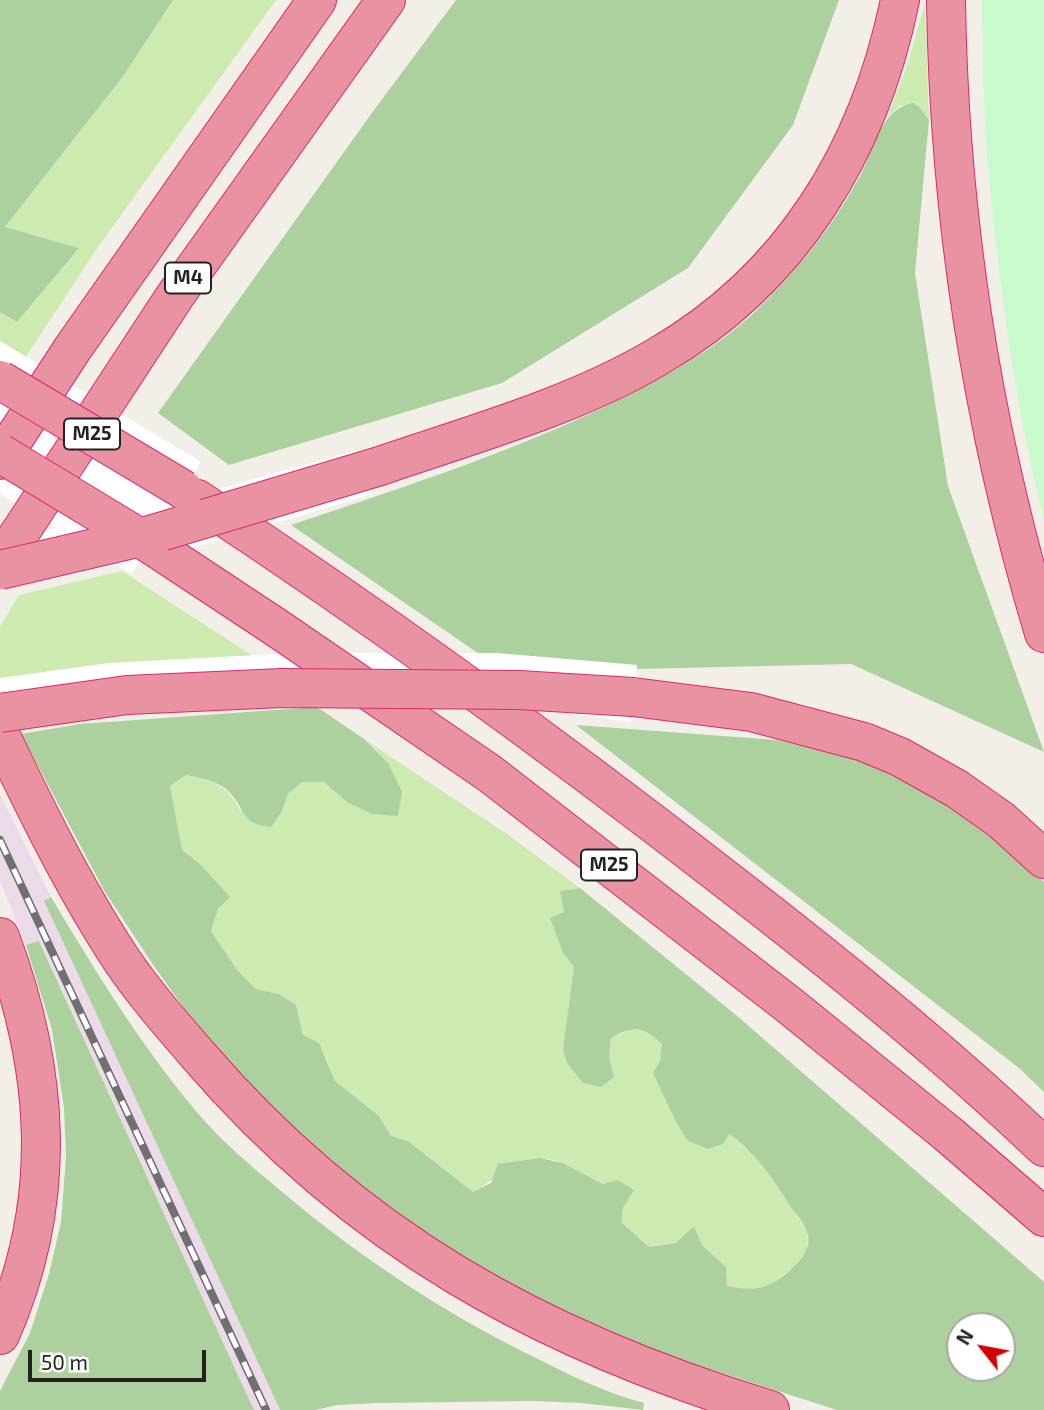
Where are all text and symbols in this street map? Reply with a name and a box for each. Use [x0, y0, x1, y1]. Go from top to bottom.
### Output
road number: M4 [165, 262, 211, 294]
road number: M25 [64, 418, 120, 449]
road number: M25 [581, 850, 637, 880]
north arrow [946, 1312, 1016, 1382]
text: N [951, 1325, 978, 1349]
scale bar [32, 1336, 210, 1380]
text: 50 m [41, 1349, 88, 1374]

